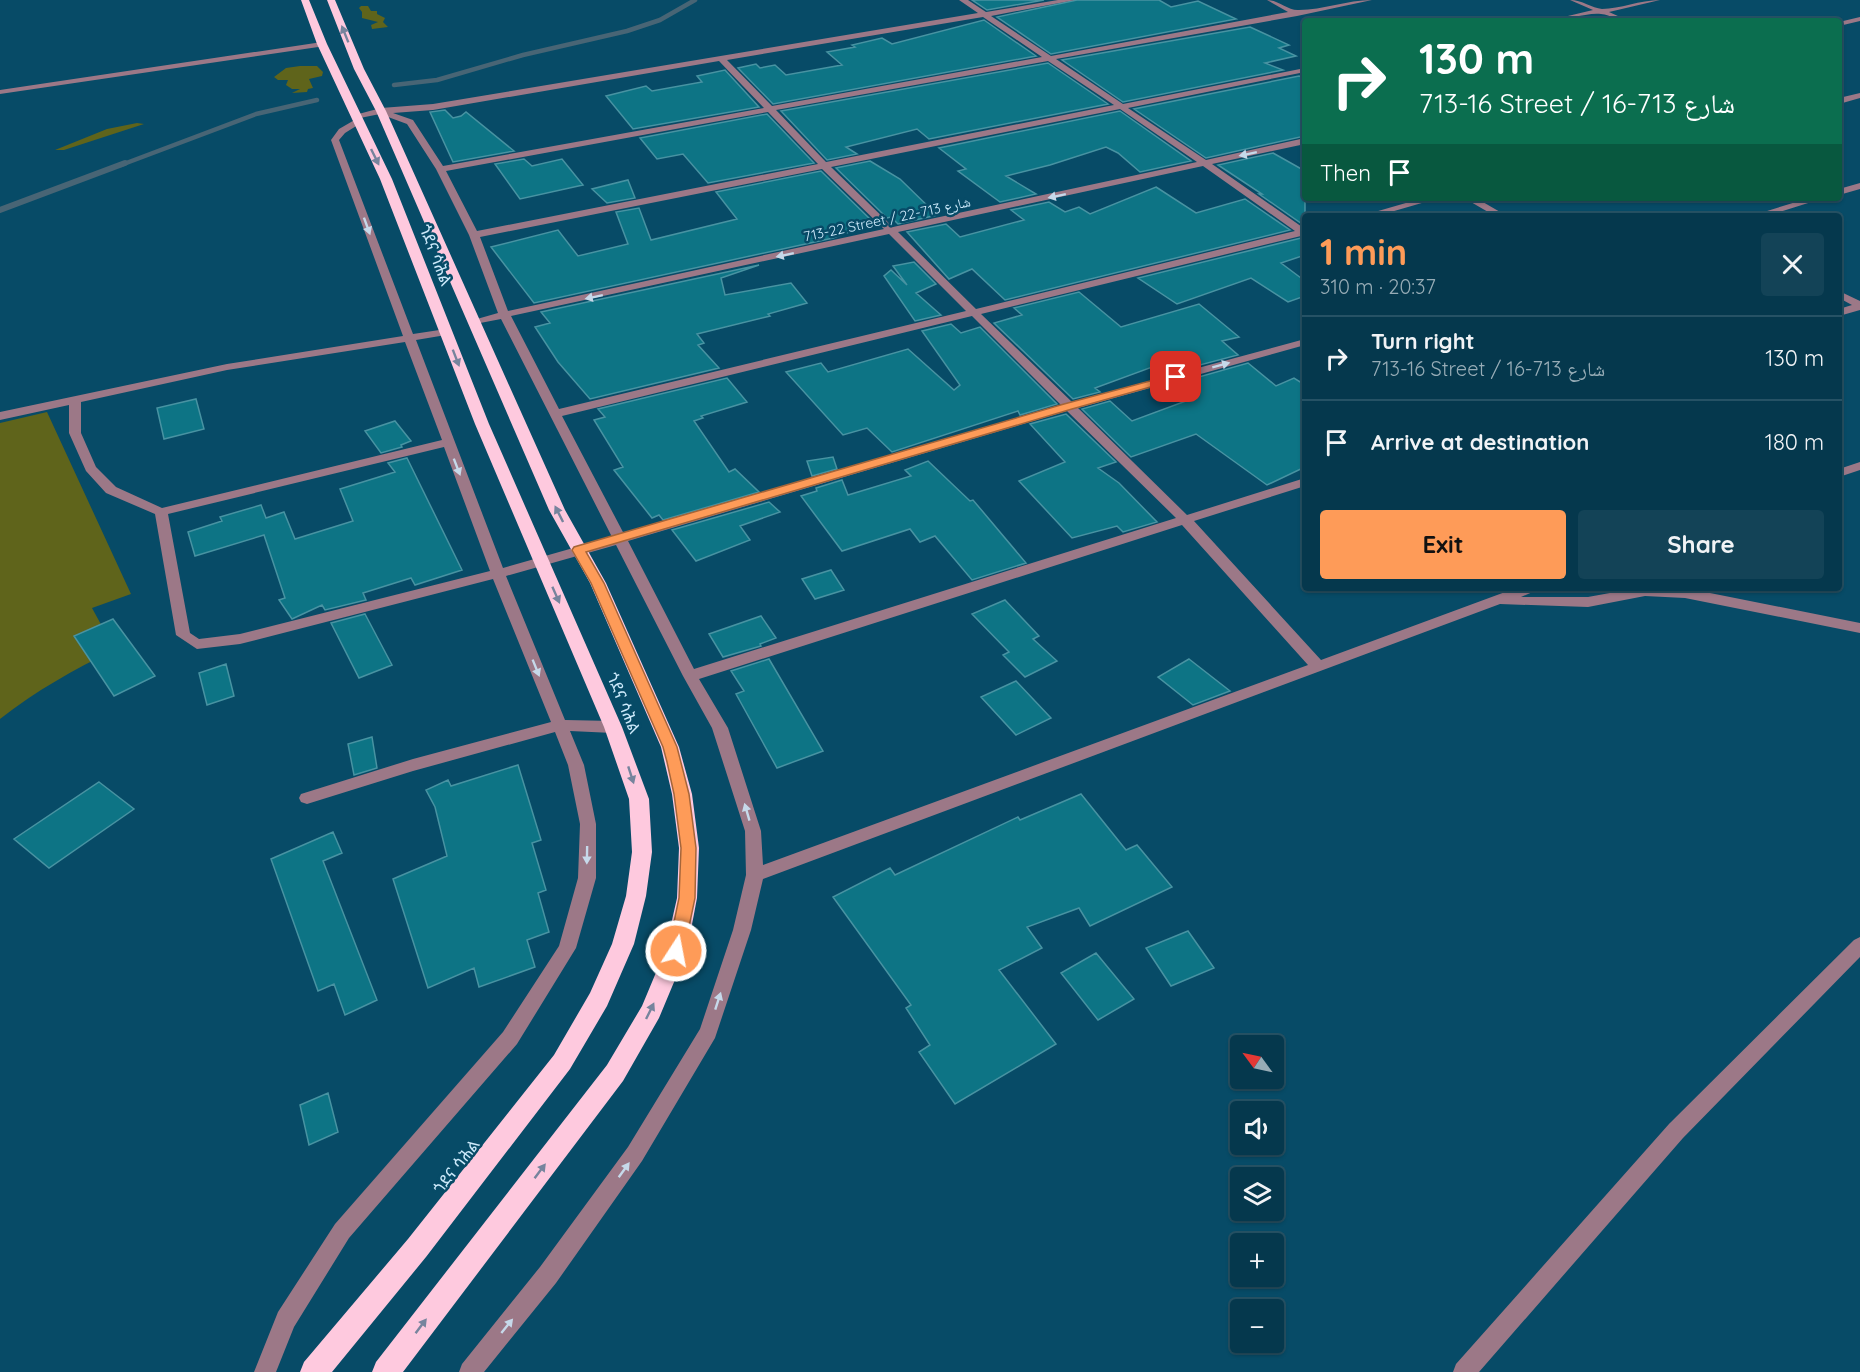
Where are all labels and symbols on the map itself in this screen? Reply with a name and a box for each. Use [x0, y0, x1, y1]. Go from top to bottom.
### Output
one-way arrow [340, 25, 350, 43]
one-way arrow [371, 149, 380, 166]
one-way arrow [1239, 149, 1257, 159]
one-way arrow [1048, 191, 1067, 201]
street label: 713-22 Street / شارع 713-22 [802, 193, 972, 246]
one-way arrow [363, 217, 372, 235]
street label: ጎደና ሳሕል [415, 222, 457, 289]
one-way arrow [775, 251, 794, 260]
one-way arrow [585, 292, 604, 302]
one-way arrow [451, 349, 461, 367]
pin [1150, 351, 1201, 402]
one-way arrow [1212, 360, 1230, 369]
one-way arrow [453, 459, 463, 477]
one-way arrow [554, 505, 564, 522]
one-way arrow [552, 586, 562, 604]
one-way arrow [531, 660, 541, 678]
street label: ጎደና ሳሕል [603, 670, 645, 737]
one-way arrow [627, 766, 636, 784]
one-way arrow [742, 803, 752, 821]
one-way arrow [582, 845, 592, 864]
position arrow [644, 919, 708, 983]
one-way arrow [714, 992, 724, 1010]
one-way arrow [646, 1002, 655, 1019]
north arrow [1230, 1035, 1284, 1089]
street label: ጎደና ሳሕል [428, 1134, 484, 1197]
one-way arrow [533, 1163, 545, 1178]
one-way arrow [617, 1163, 629, 1178]
one-way arrow [415, 1318, 427, 1333]
one-way arrow [500, 1319, 513, 1334]

